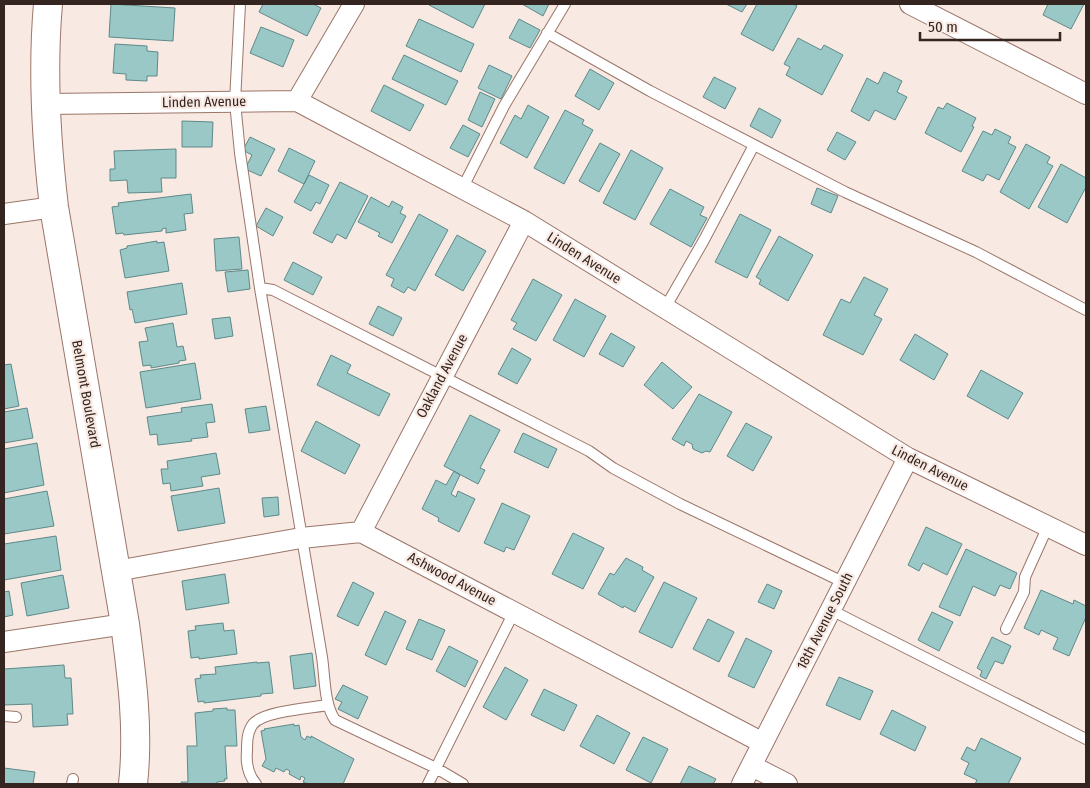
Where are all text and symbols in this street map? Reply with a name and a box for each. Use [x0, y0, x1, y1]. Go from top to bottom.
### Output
scale bar [920, 10, 1060, 42]
text: 50 m [928, 18, 958, 36]
street label: Linden Avenue [162, 93, 246, 111]
street label: Linden Avenue [544, 228, 624, 288]
street label: Oakland Avenue [413, 331, 471, 421]
street label: Belmont Boulevard [68, 339, 104, 449]
street label: Linden Avenue [889, 441, 971, 495]
street label: Ashwood Avenue [405, 549, 499, 609]
street label: 18th Avenue South [793, 570, 857, 672]

